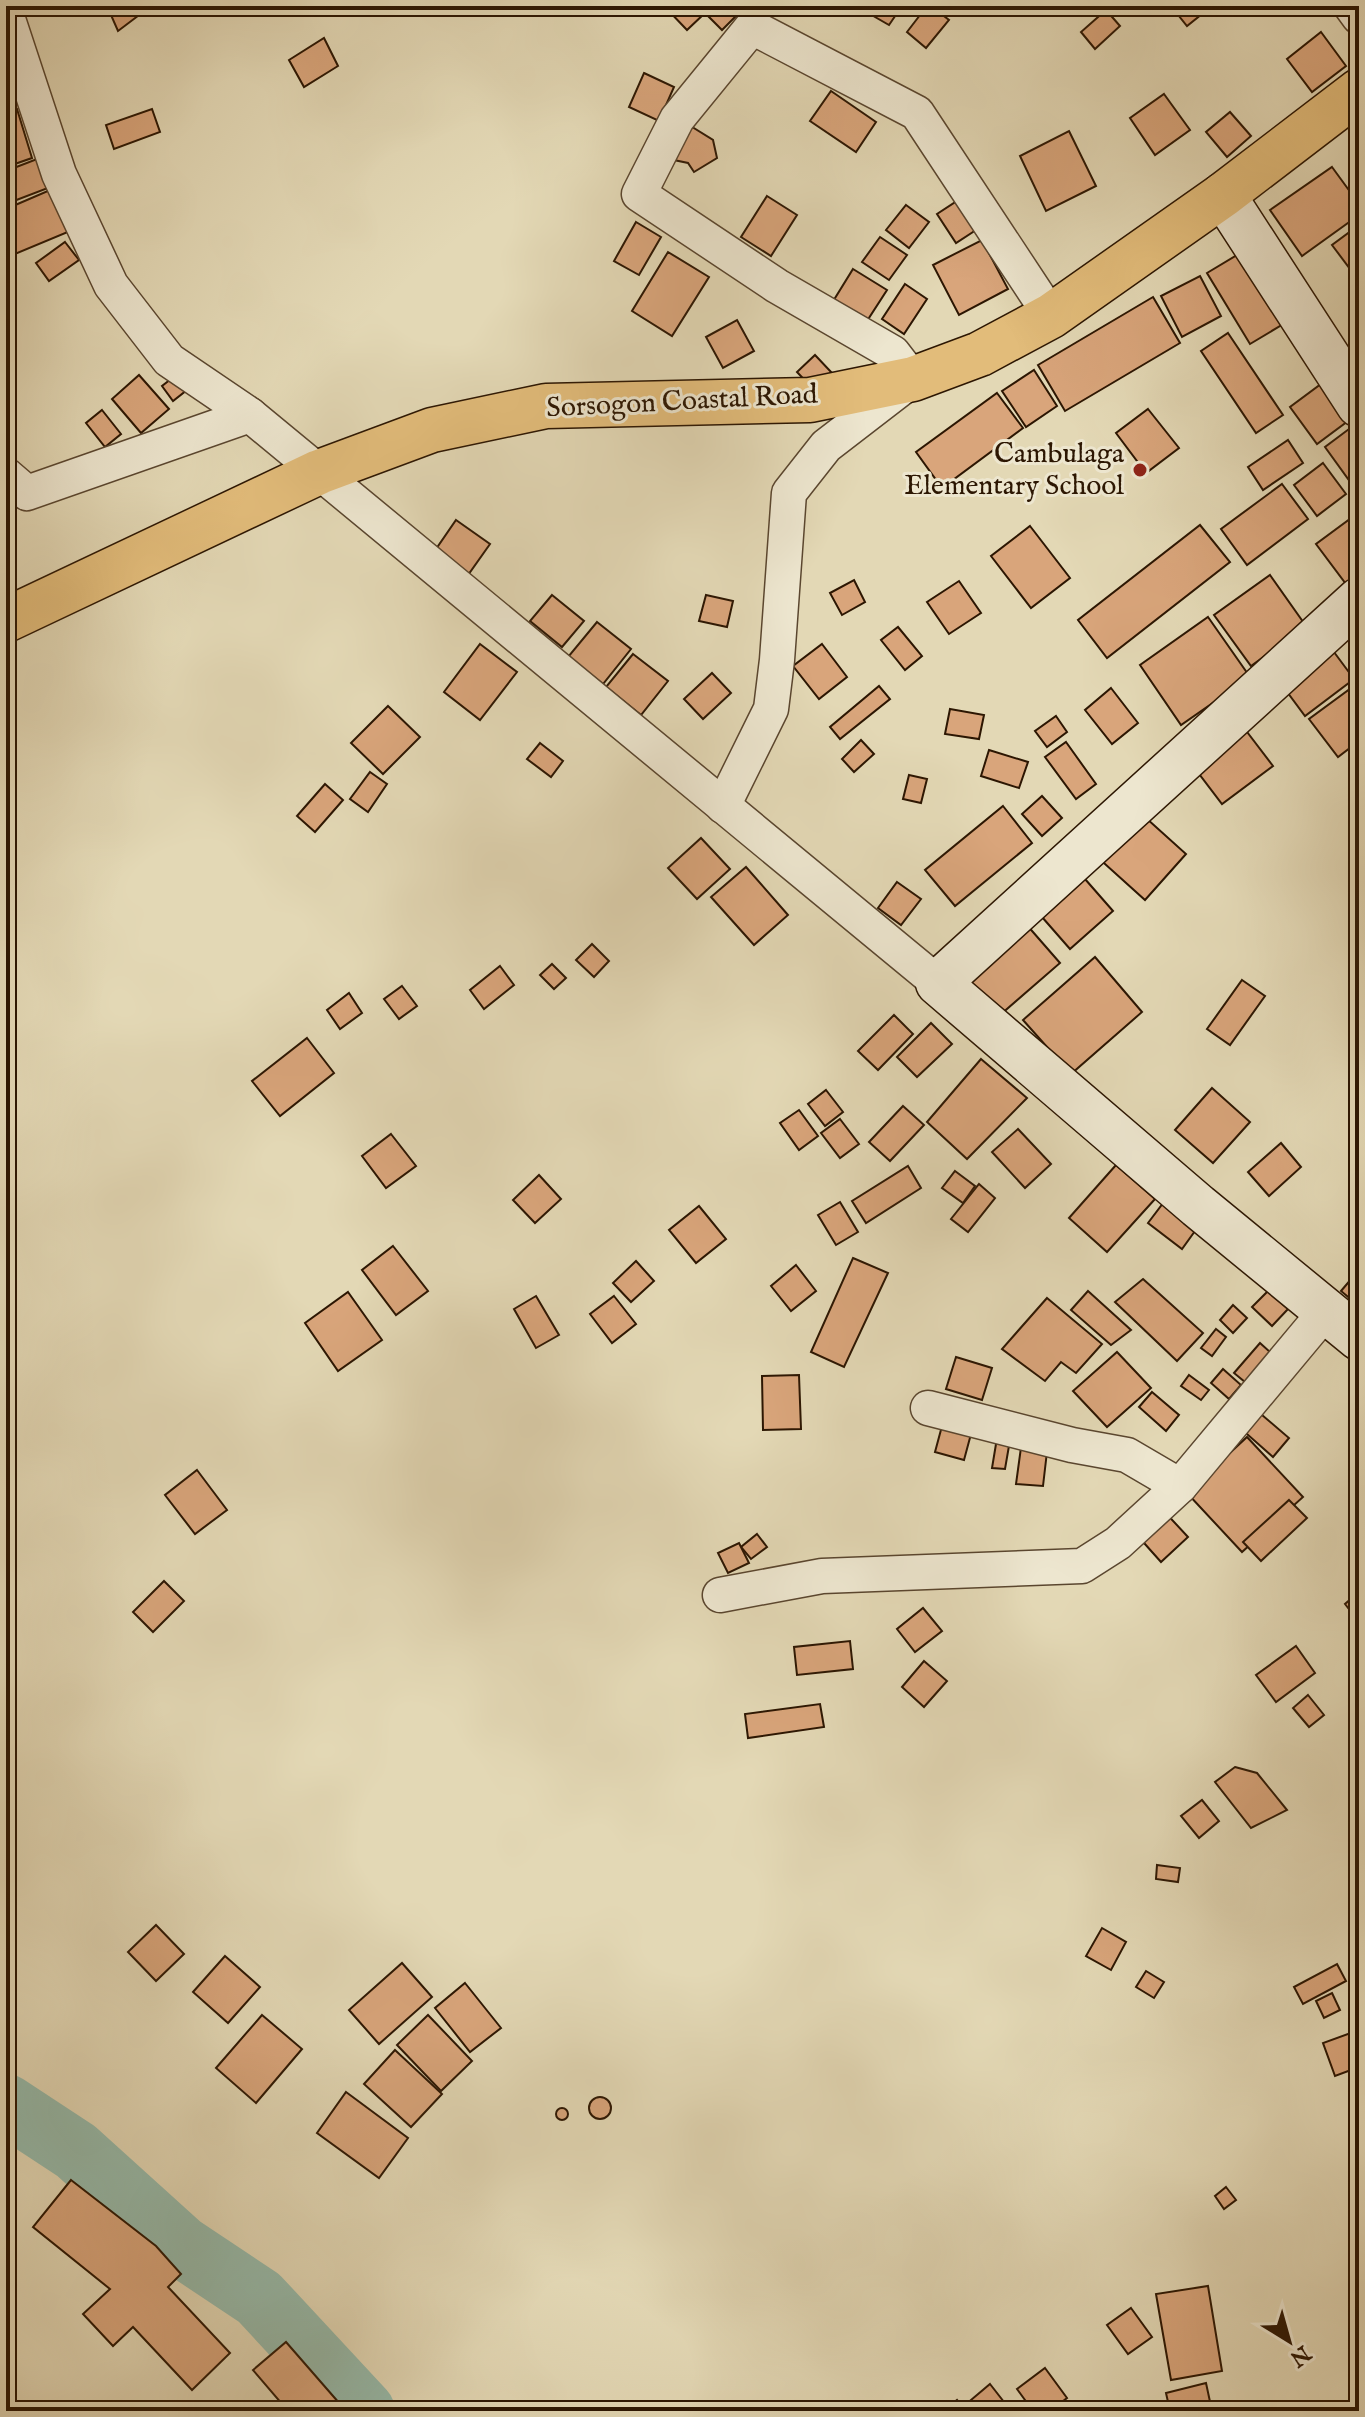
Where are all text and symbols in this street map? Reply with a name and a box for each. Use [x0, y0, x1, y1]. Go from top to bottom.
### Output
street label: Sorsogon Coastal Road [545, 377, 819, 427]
place label: Cambulaga Elementary School [904, 437, 1125, 504]
marker: Cambulaga Elementary School [1131, 461, 1149, 479]
north arrow [1249, 2301, 1329, 2381]
text: N [1284, 2338, 1317, 2372]

